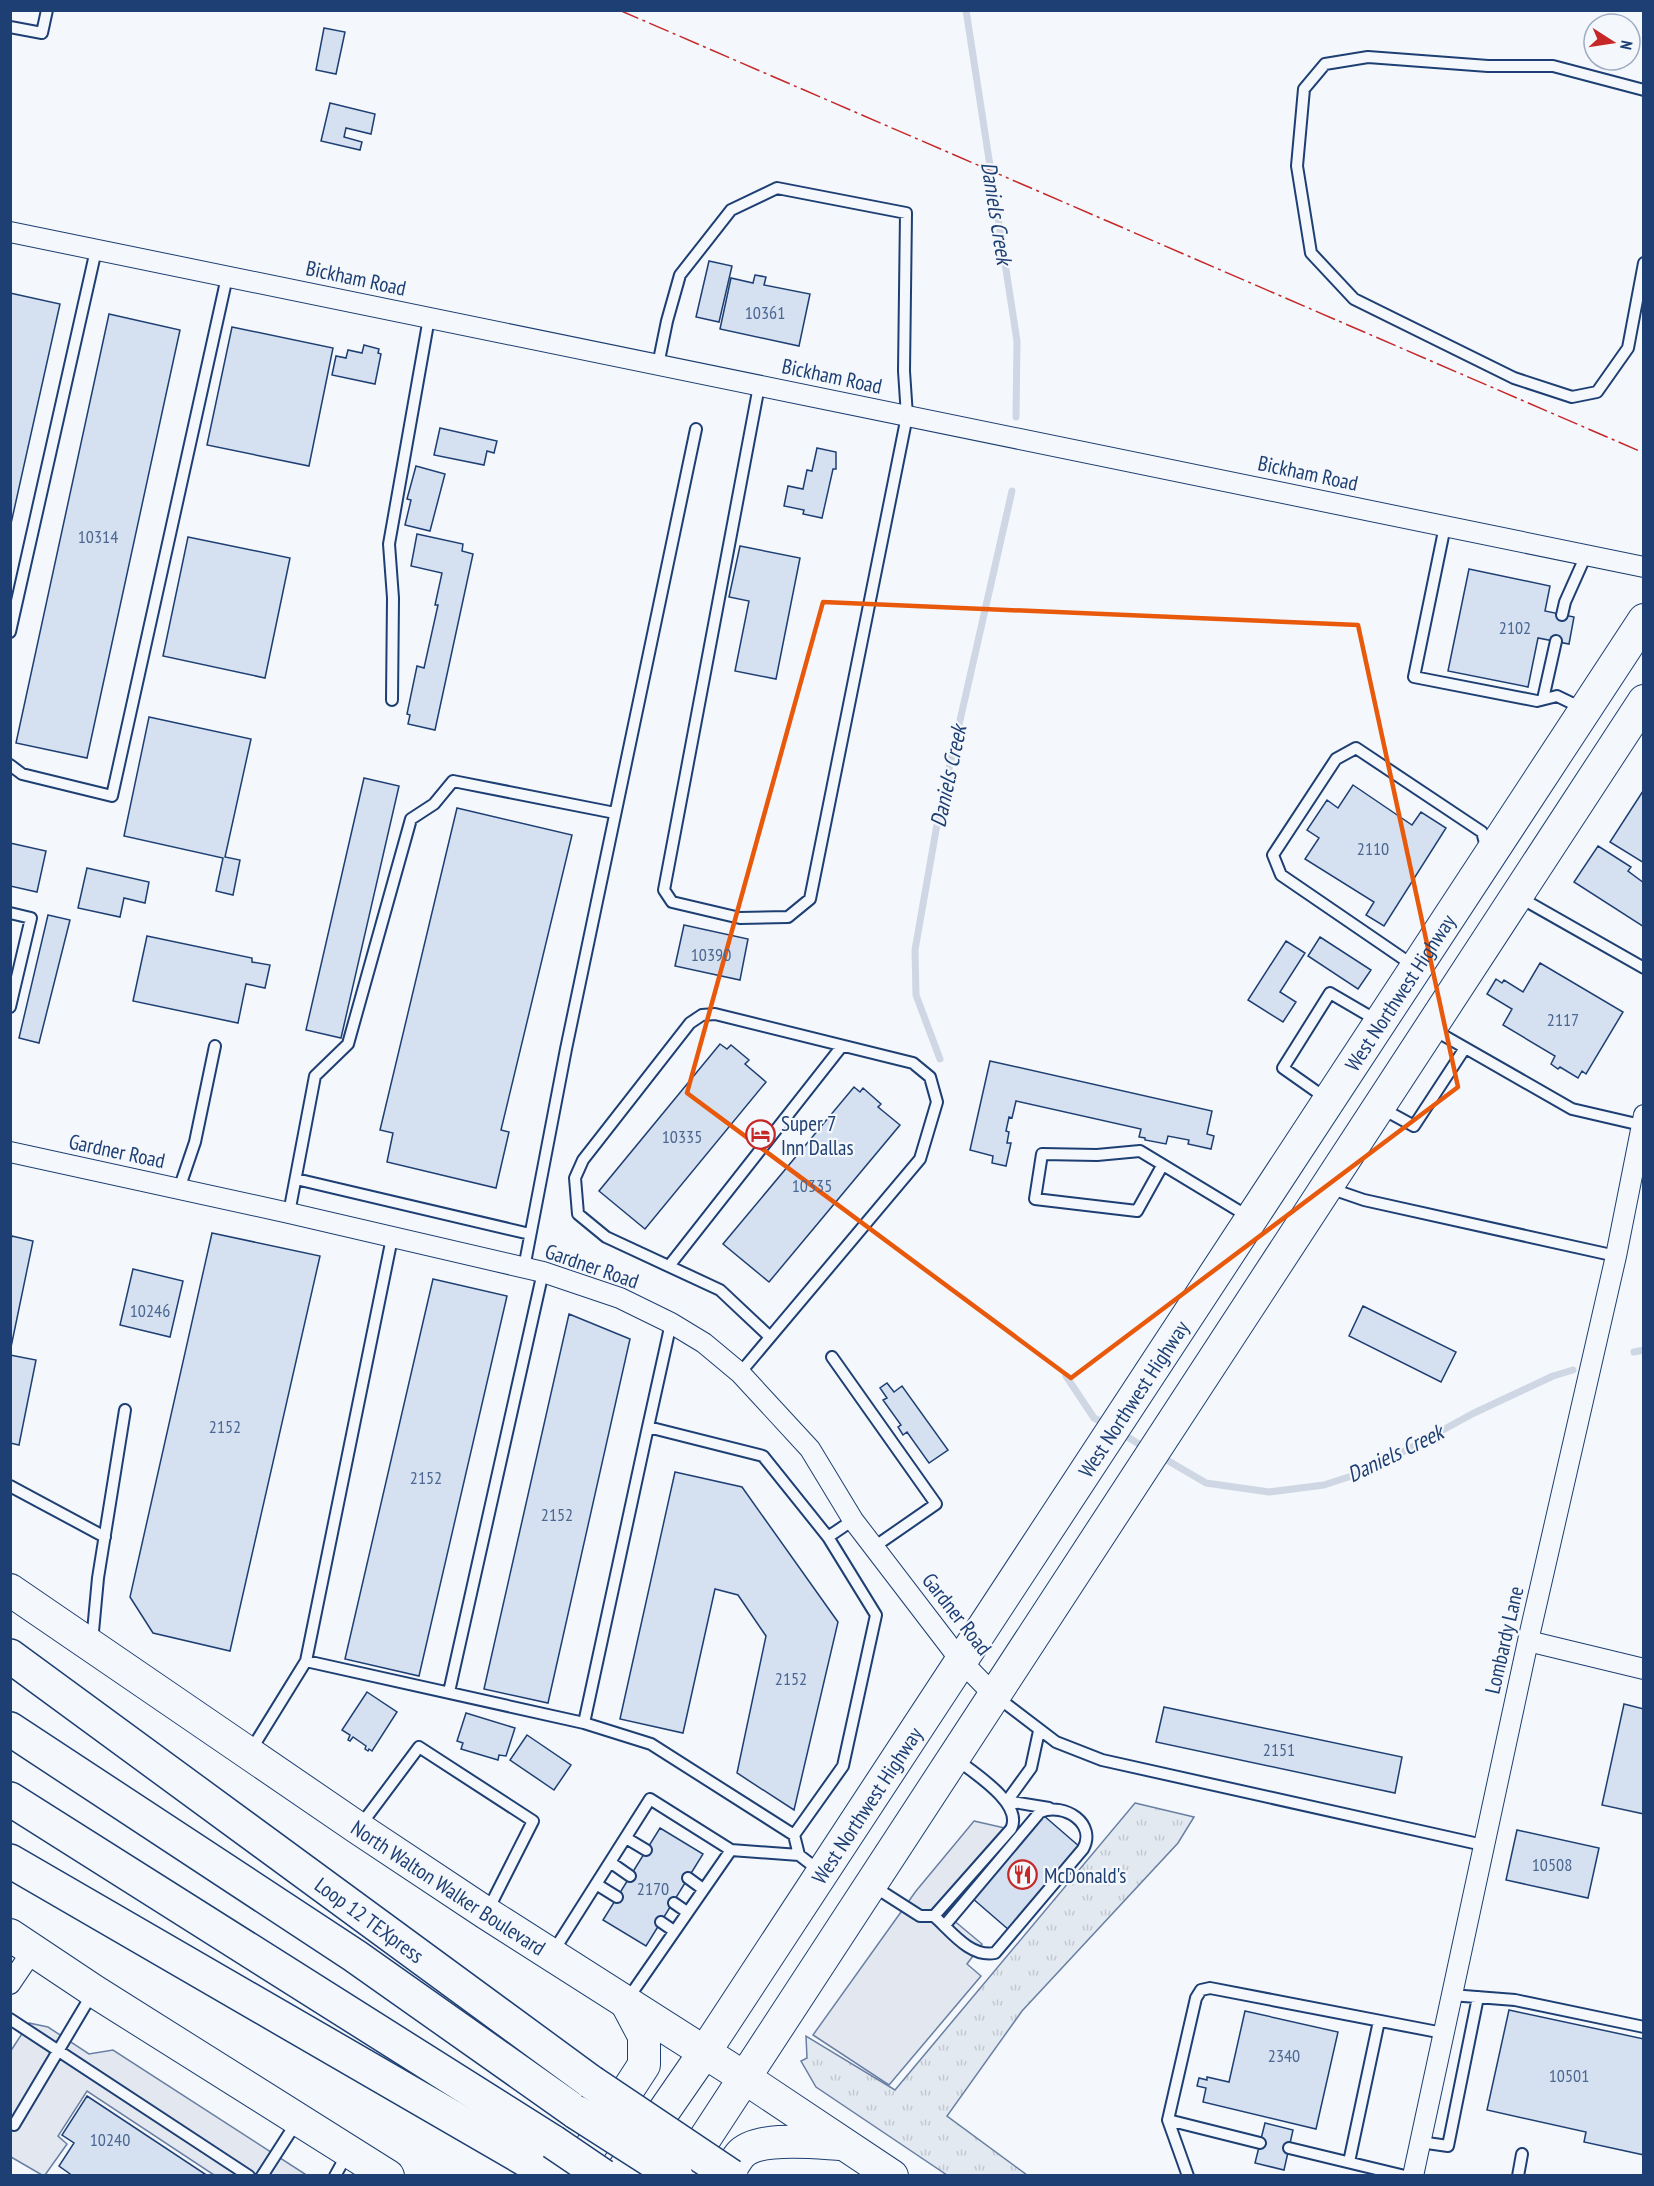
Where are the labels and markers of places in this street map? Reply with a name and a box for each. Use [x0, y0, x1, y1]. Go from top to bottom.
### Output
place label: Super 7 Inn Dallas [781, 1110, 854, 1161]
hotel icon: Super 7 Inn Dallas [744, 1119, 776, 1151]
restaurant icon: McDonald's [1007, 1859, 1039, 1891]
place label: McDonald's [1044, 1862, 1126, 1889]

